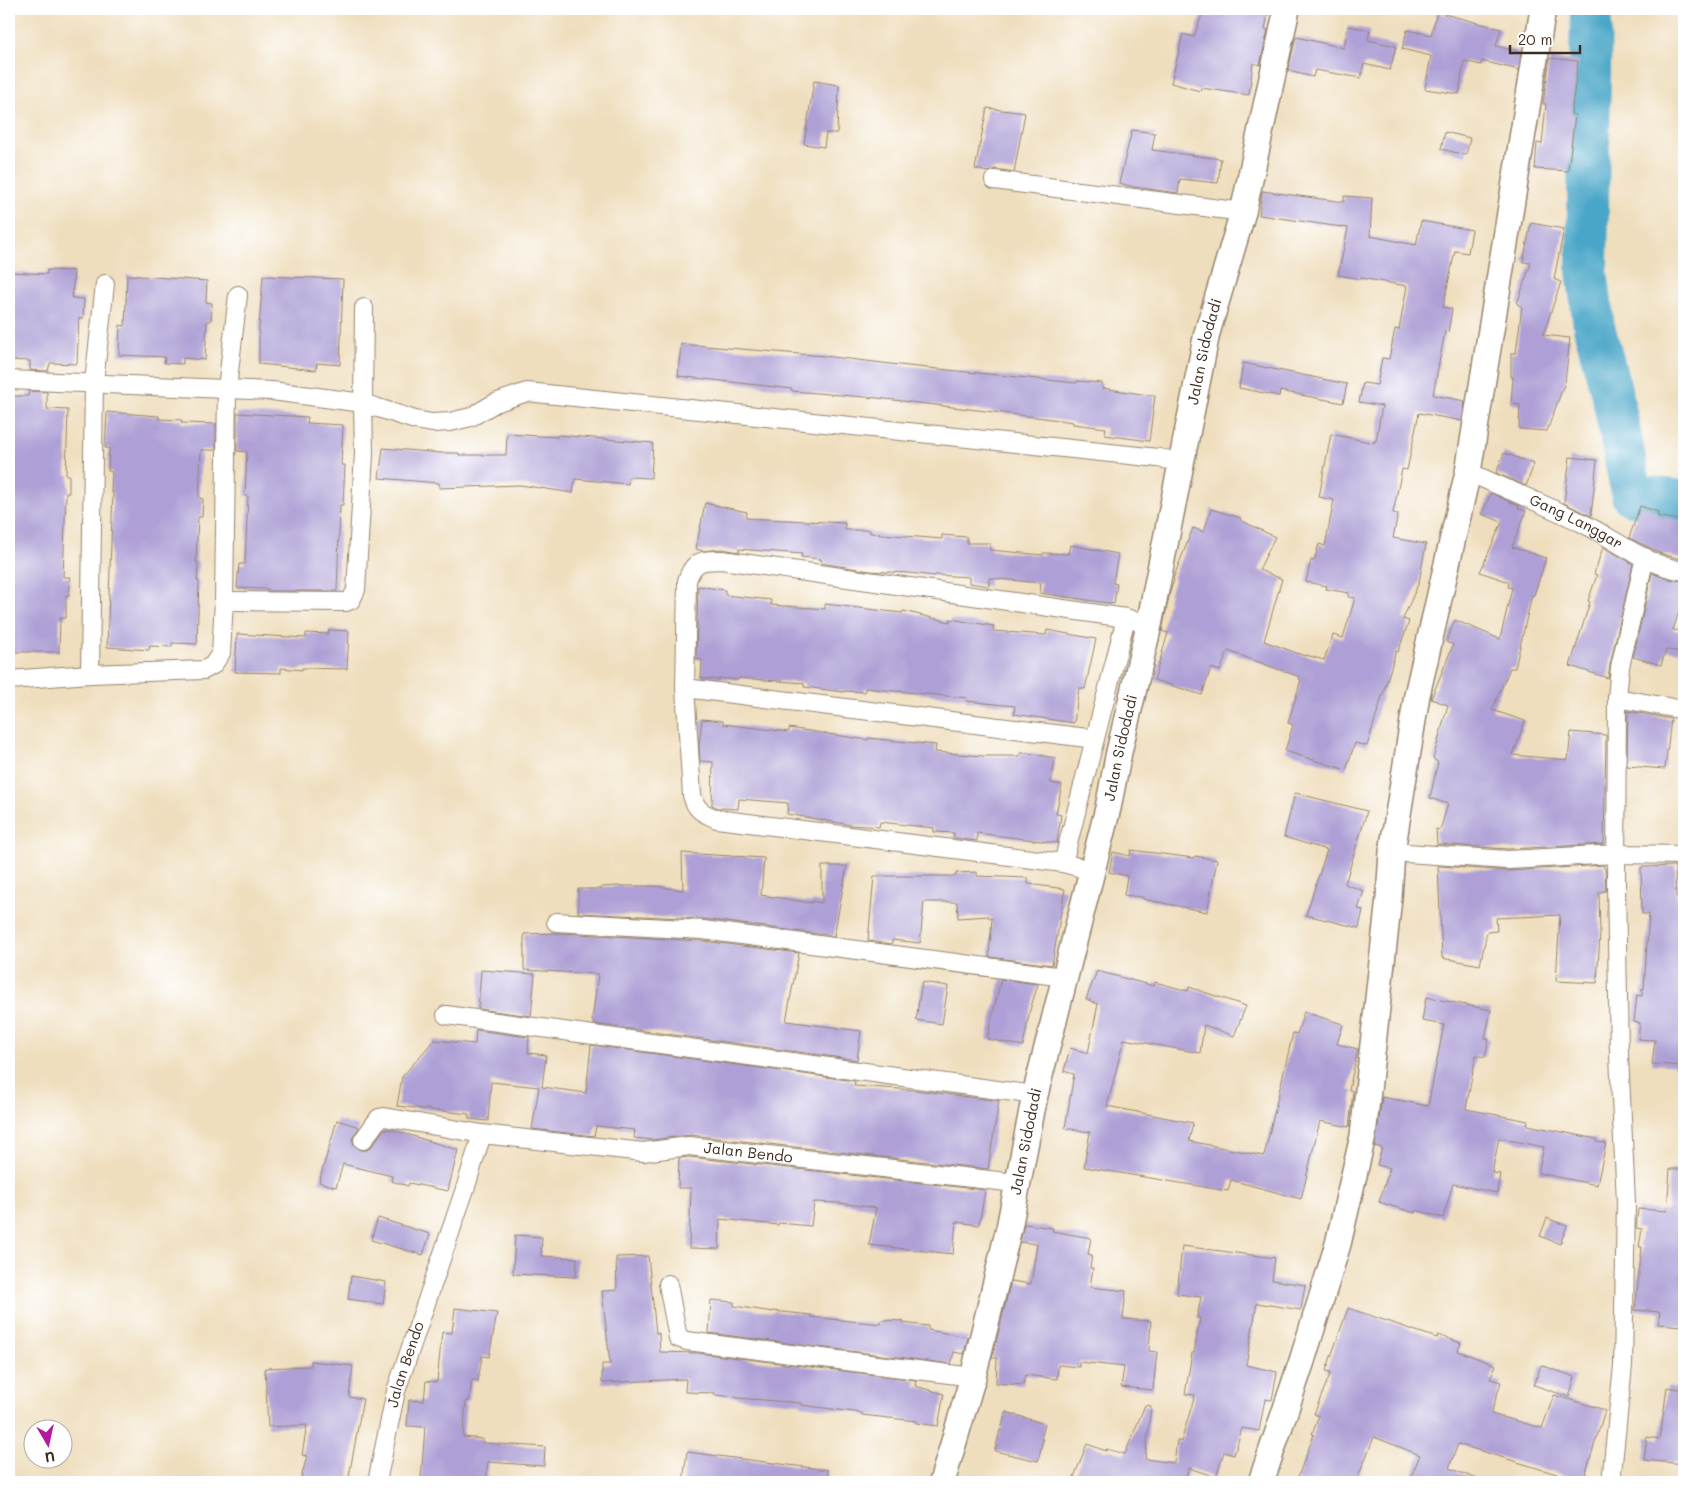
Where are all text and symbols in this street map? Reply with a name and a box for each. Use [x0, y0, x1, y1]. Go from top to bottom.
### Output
scale bar [1510, 22, 1580, 54]
text: 20 m [1518, 29, 1552, 49]
street label: Jalan Sidodadi [1182, 296, 1226, 406]
street label: Gang Langgar [1527, 489, 1627, 553]
street label: Jalan Sidodadi [1099, 692, 1141, 802]
street label: Jalan Sidodadi [1005, 1086, 1045, 1196]
street label: Jalan Bendo [703, 1137, 794, 1167]
street label: Jalan Bendo [382, 1319, 428, 1409]
north arrow [22, 1418, 72, 1468]
text: U [44, 1447, 56, 1467]

